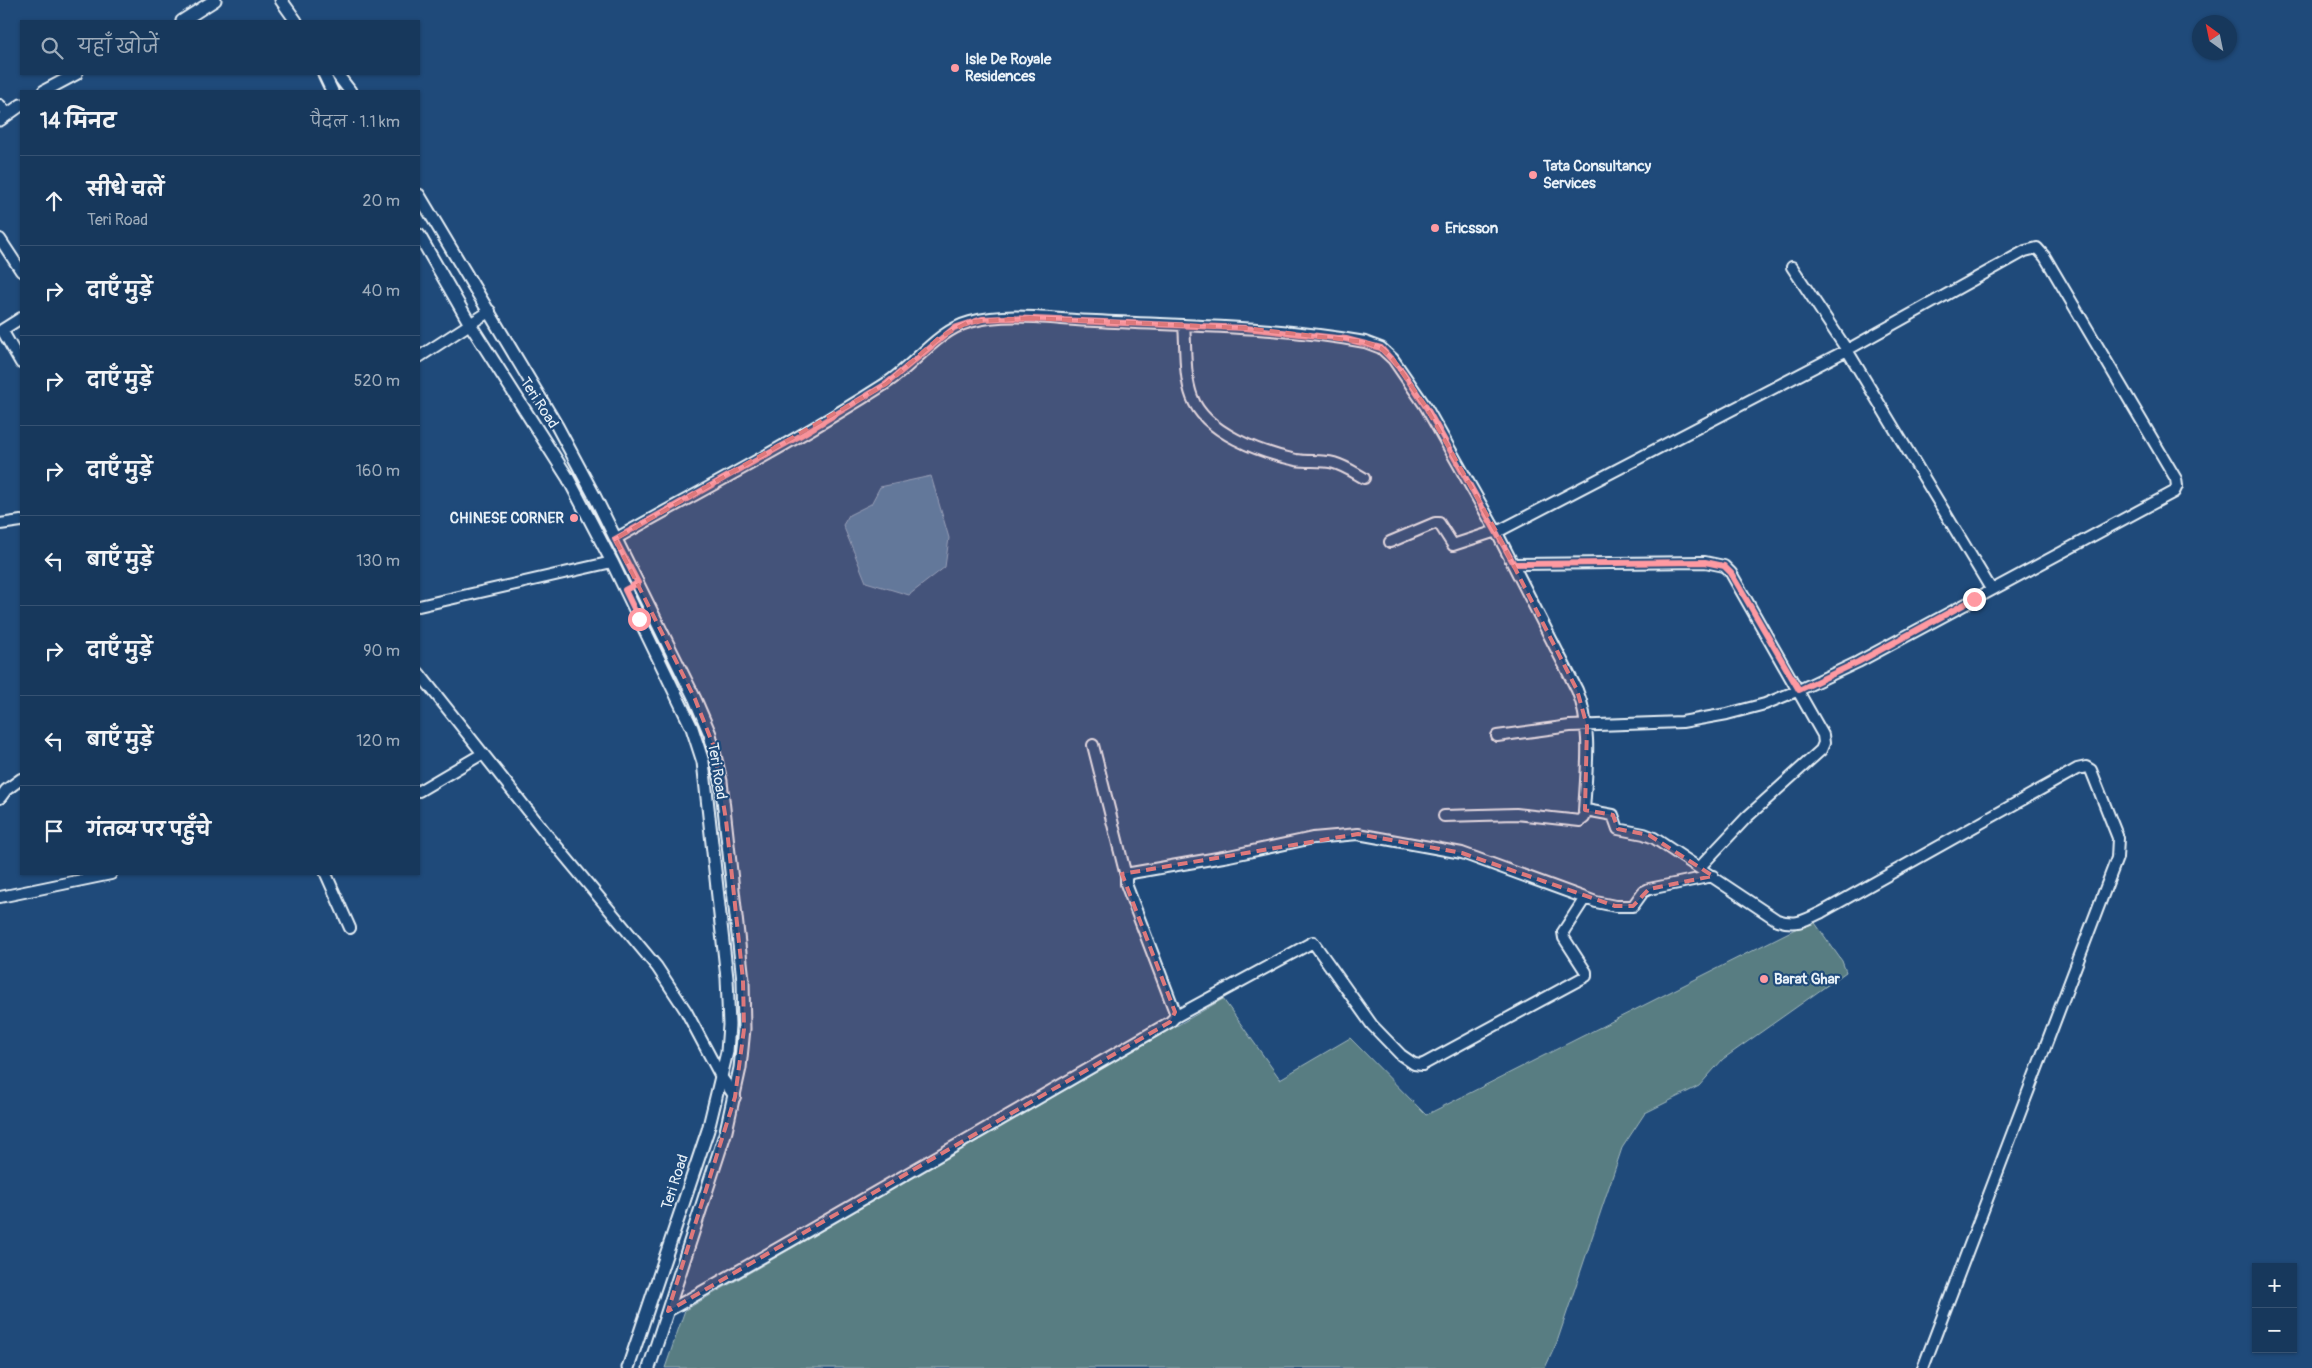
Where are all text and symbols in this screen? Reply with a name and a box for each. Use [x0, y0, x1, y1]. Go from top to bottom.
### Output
north arrow [2192, 15, 2237, 60]
search box [20, 20, 420, 75]
icon: search [38, 34, 66, 62]
text: यहाँ खोजें [78, 35, 159, 59]
place label: Isle De Royale Residences [965, 50, 1052, 86]
marker: Isle De Royale Residences [949, 62, 961, 74]
text: 14 मिनट [40, 108, 116, 135]
text: पैदल · 1.1 km [311, 112, 400, 132]
place label: Tata Consultancy Services [1542, 157, 1652, 193]
marker: Tata Consultancy Services [1527, 169, 1539, 181]
text: सीधे चलें [87, 178, 164, 202]
icon: ahead [40, 187, 68, 215]
text: 20 m [362, 191, 400, 211]
text: Teri Road [87, 210, 148, 230]
place label: Ericsson [1445, 219, 1499, 238]
marker: Ericsson [1429, 222, 1441, 234]
icon: right [40, 277, 68, 305]
text: दाएँ मुड़ें [87, 278, 152, 302]
text: 40 m [362, 281, 400, 301]
icon: right [40, 367, 68, 395]
text: दाएँ मुड़ें [87, 368, 152, 392]
text: 520 m [354, 371, 400, 391]
street label: Teri Road [515, 374, 563, 432]
icon: right [40, 457, 68, 485]
text: दाएँ मुड़ें [87, 458, 152, 482]
text: 160 m [356, 461, 400, 481]
place label: CHINESE CORNER [450, 509, 564, 528]
marker: CHINESE CORNER [568, 512, 580, 524]
icon: left [40, 547, 68, 575]
text: बाएँ मुड़ें [87, 548, 153, 572]
text: 130 m [356, 551, 400, 571]
route end [1963, 588, 1986, 611]
route start [628, 608, 651, 631]
icon: right [40, 637, 68, 665]
text: दाएँ मुड़ें [87, 638, 152, 662]
text: 90 m [363, 641, 400, 661]
icon: left [40, 727, 68, 755]
text: बाएँ मुड़ें [87, 728, 153, 752]
text: 120 m [356, 731, 400, 751]
street label: Teri Road [703, 741, 731, 801]
icon: arrive [40, 817, 68, 845]
text: गंतव्य पर पहुँचे [87, 818, 211, 842]
place label: Barat Ghar [1774, 970, 1841, 989]
marker: Barat Ghar [1758, 973, 1770, 985]
street label: Teri Road [657, 1152, 693, 1212]
map controls [2252, 1263, 2297, 1353]
button: + [2252, 1263, 2297, 1308]
button: − [2252, 1308, 2297, 1353]

